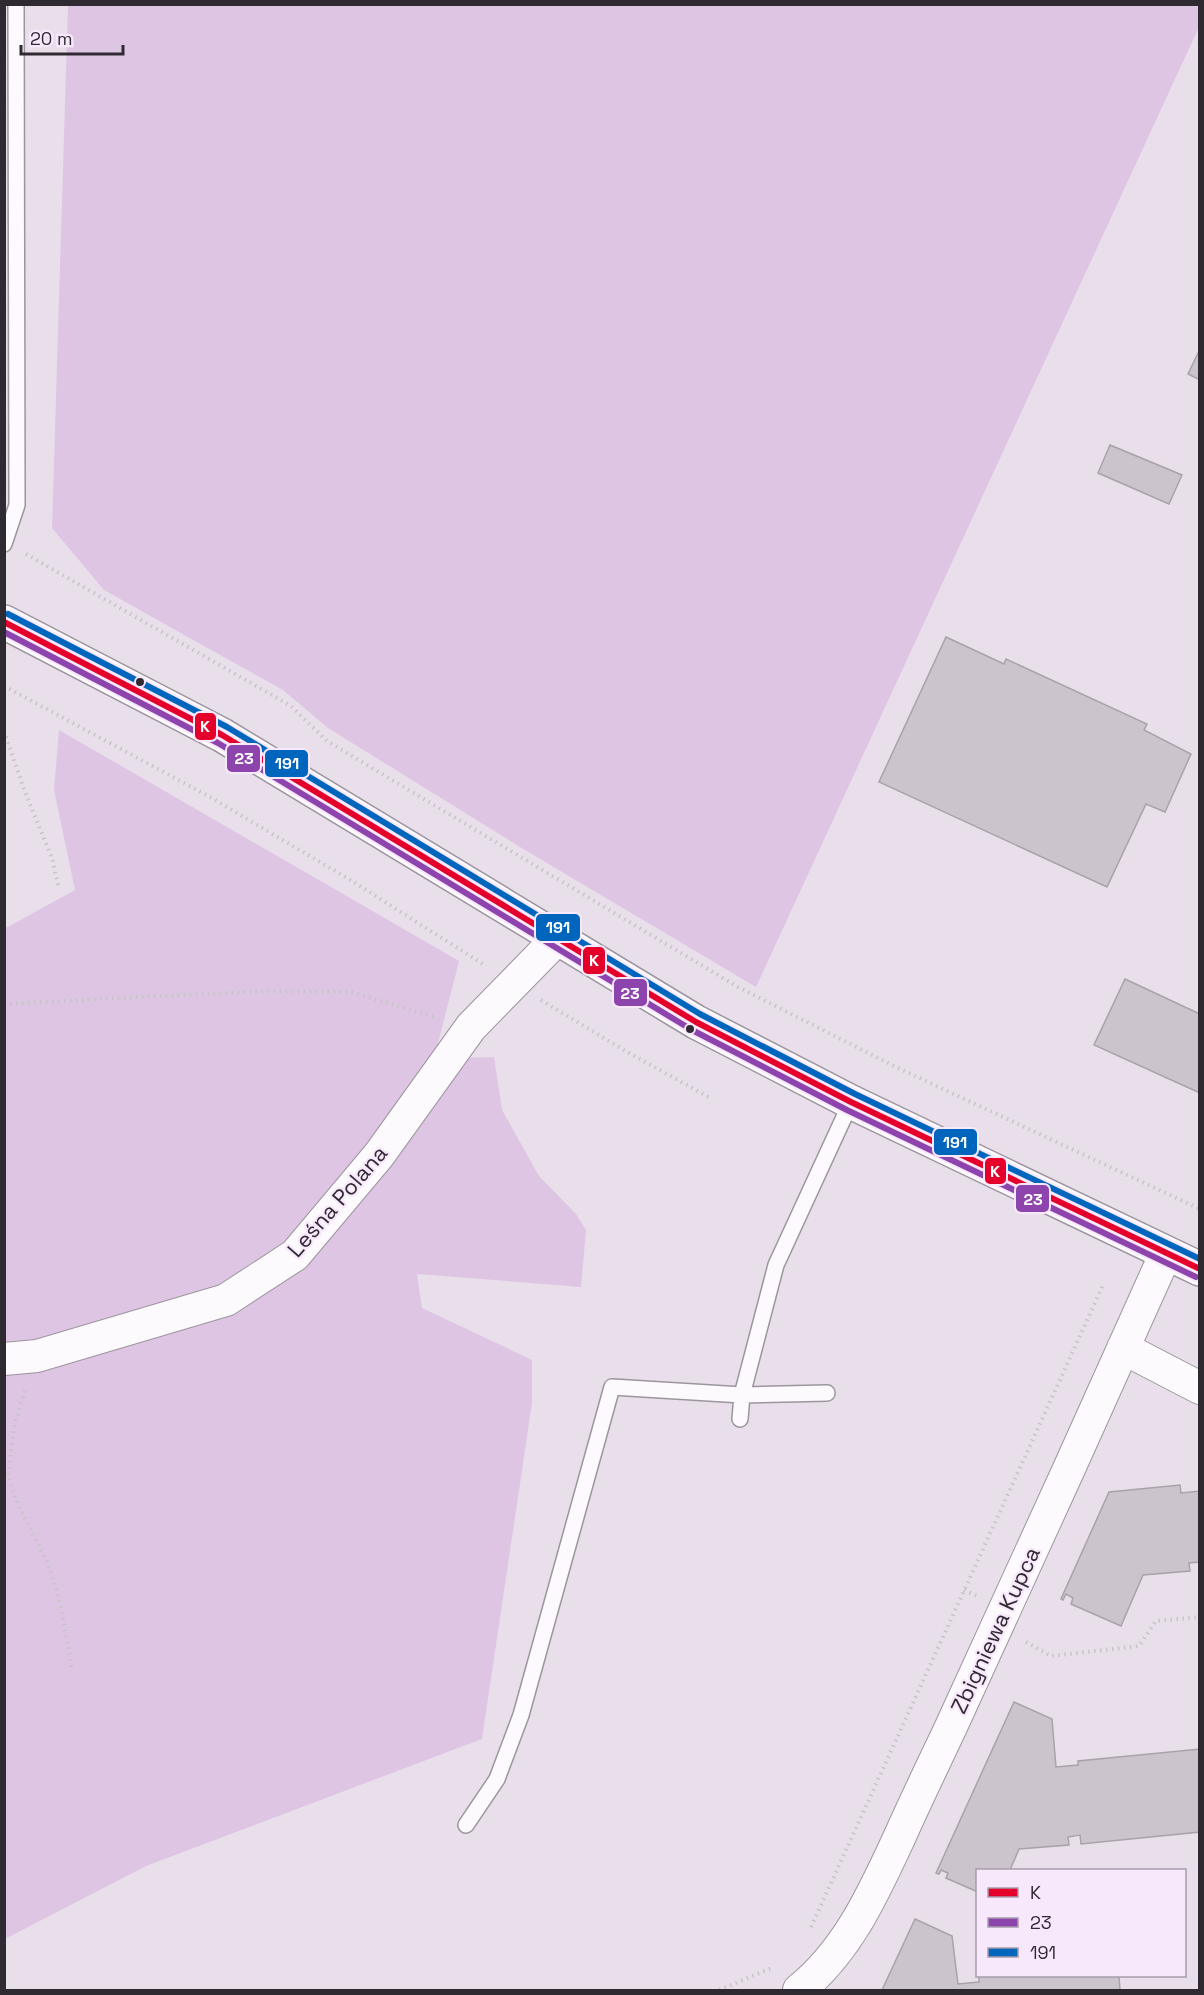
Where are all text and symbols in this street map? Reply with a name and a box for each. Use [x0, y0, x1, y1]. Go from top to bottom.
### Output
scale bar [21, 18, 123, 56]
text: 20 m [30, 27, 73, 50]
unlabelled marker [134, 676, 146, 688]
line badge: K [194, 712, 217, 741]
text: K [200, 716, 210, 737]
line badge: 23 [226, 744, 261, 773]
text: 23 [234, 748, 254, 769]
line badge: 191 [264, 749, 309, 778]
text: 191 [275, 753, 299, 774]
line badge: 191 [535, 913, 581, 942]
text: 191 [546, 917, 570, 938]
line badge: K [582, 946, 606, 975]
text: K [589, 950, 599, 971]
line badge: 23 [613, 978, 648, 1007]
text: 23 [620, 983, 640, 1004]
unlabelled marker [684, 1023, 696, 1035]
line badge: 191 [933, 1128, 978, 1156]
text: 191 [943, 1132, 967, 1153]
street label: Leśna Polana [281, 1139, 393, 1263]
line badge: K [984, 1157, 1007, 1185]
text: K [990, 1161, 1000, 1182]
line badge: 23 [1015, 1184, 1050, 1213]
text: 23 [1023, 1189, 1043, 1210]
street label: Zbigniewa Kupca [944, 1542, 1046, 1718]
legend [976, 1869, 1186, 1977]
text: K [1030, 1881, 1041, 1904]
text: 23 [1030, 1911, 1052, 1934]
text: 191 [1030, 1941, 1056, 1964]

